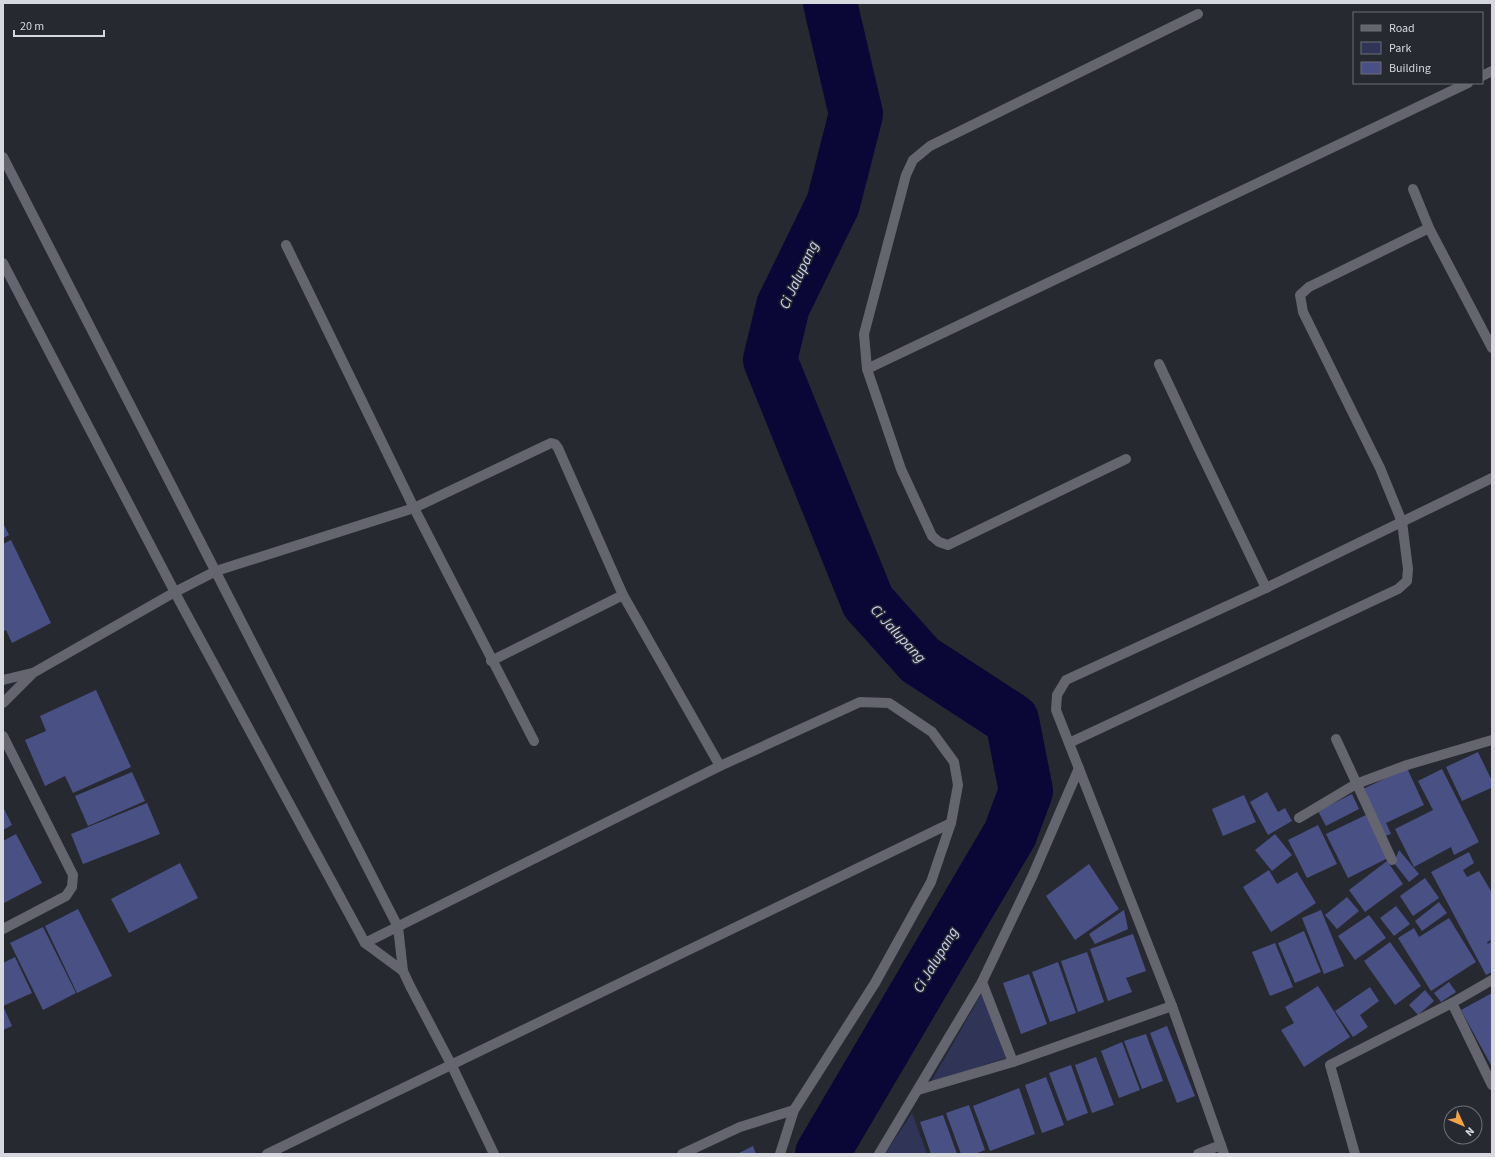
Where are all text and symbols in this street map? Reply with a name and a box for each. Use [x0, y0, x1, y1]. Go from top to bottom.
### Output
scale bar [14, 12, 104, 38]
legend [1353, 12, 1483, 84]
text: 20 m [20, 18, 44, 35]
text: Road [1389, 20, 1415, 37]
text: Park [1389, 40, 1411, 57]
text: Building [1389, 60, 1431, 77]
water label: Ci Jalupang [774, 237, 824, 313]
water label: Ci Jalupang [865, 600, 931, 668]
water label: Ci Jalupang [908, 923, 964, 997]
north arrow [1443, 1105, 1483, 1145]
text: N [1462, 1124, 1478, 1139]

